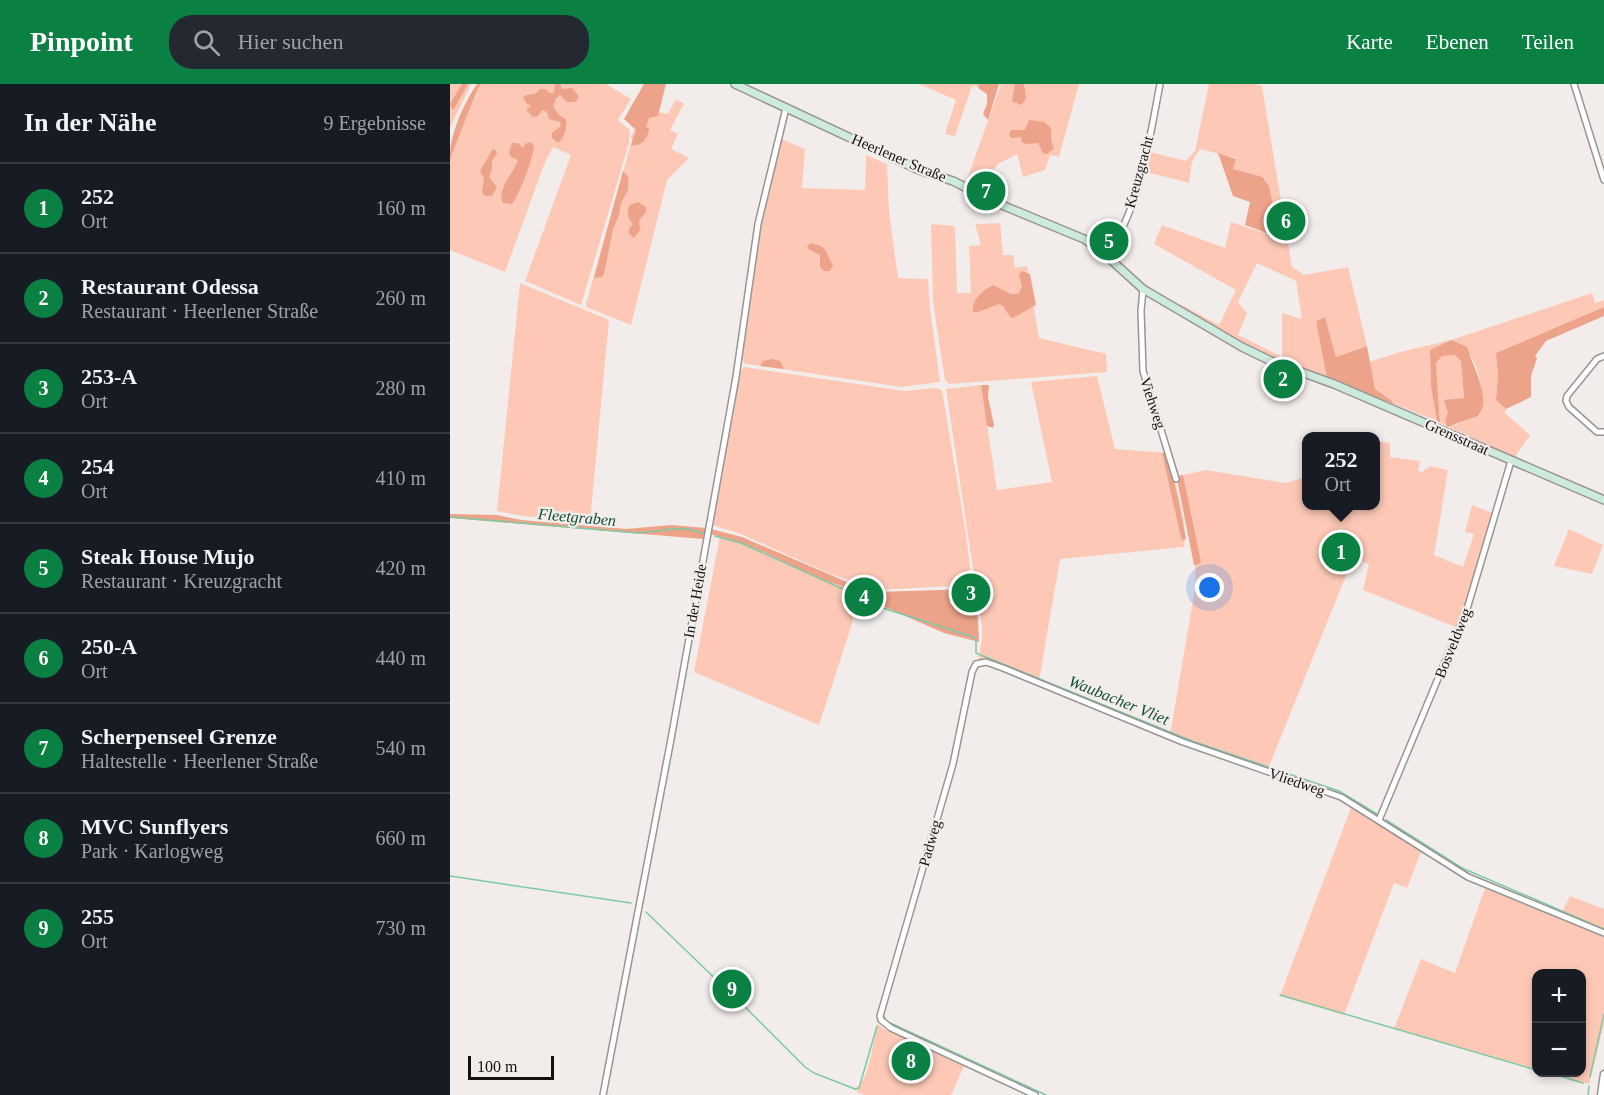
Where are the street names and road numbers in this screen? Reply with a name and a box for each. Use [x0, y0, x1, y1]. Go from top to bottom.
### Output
street label: Heerlener Straße [849, 131, 949, 185]
street label: Kreuzgracht [1122, 133, 1157, 210]
street label: Viehweg [1137, 375, 1169, 431]
street label: Grensstraat [1423, 416, 1492, 459]
street label: In der Heide [681, 562, 709, 639]
street label: Bosveldweg [1432, 605, 1474, 680]
street label: Vliedweg [1267, 765, 1328, 799]
street label: Padweg [916, 817, 944, 868]

